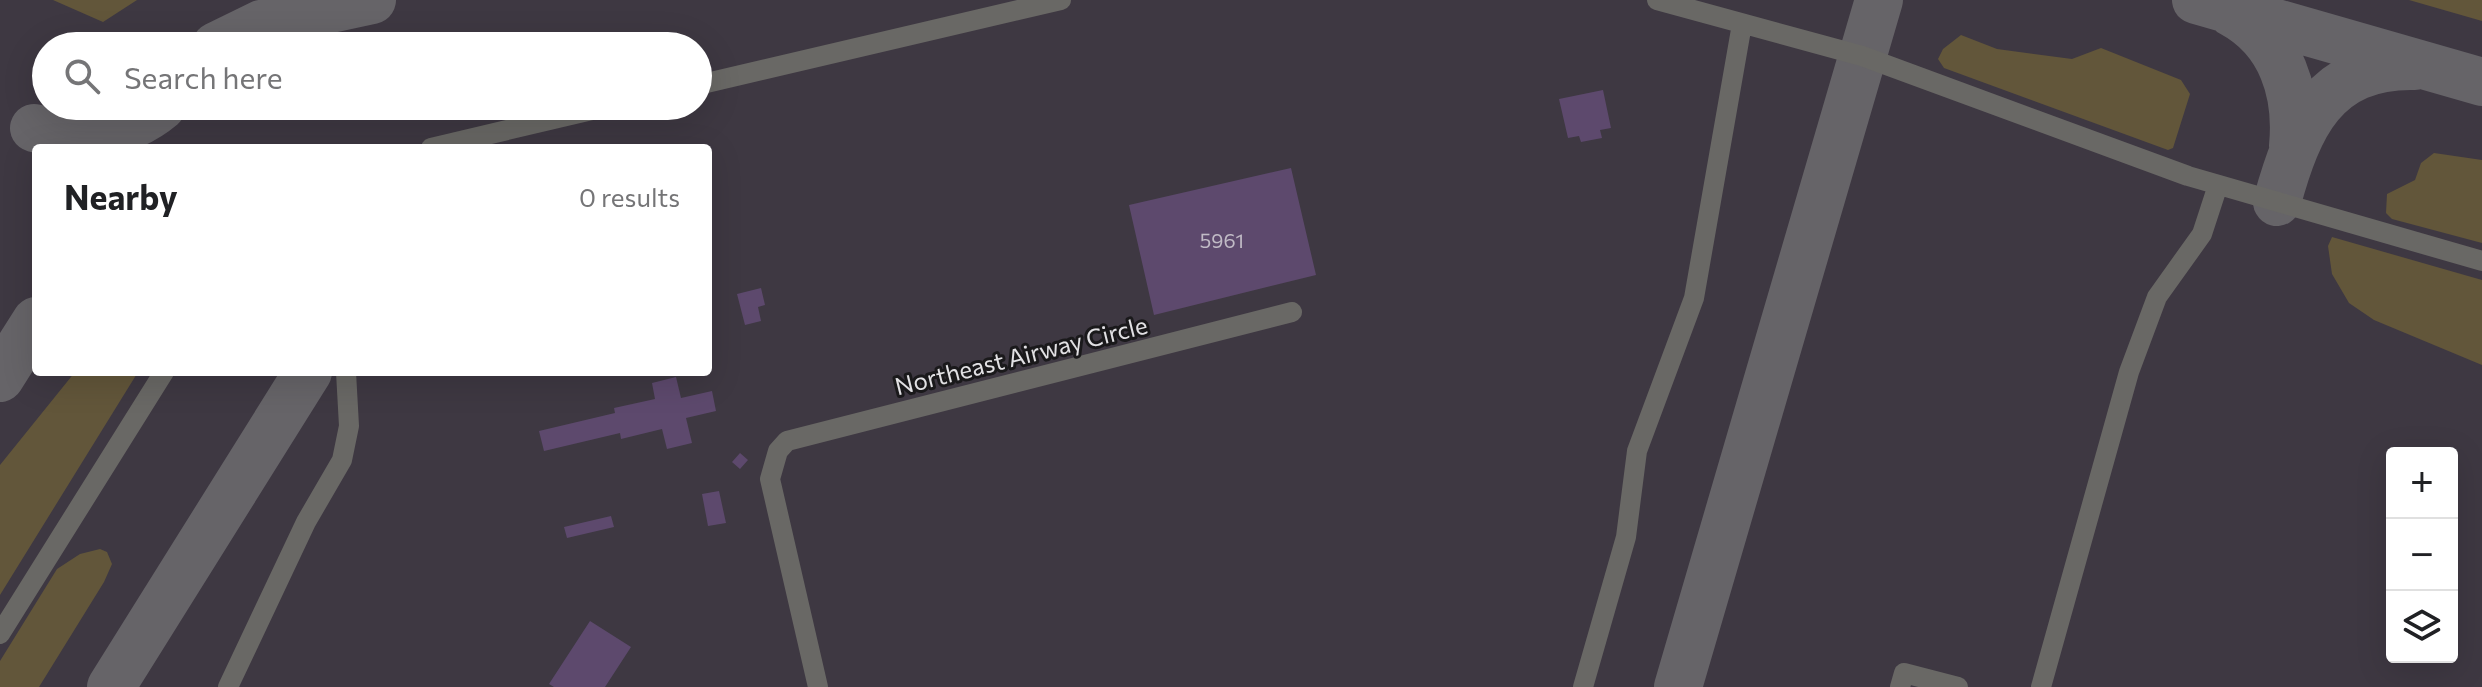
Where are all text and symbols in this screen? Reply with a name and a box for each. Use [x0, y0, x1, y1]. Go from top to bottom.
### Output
search box [32, 32, 712, 120]
icon: search [60, 54, 104, 98]
text: Search here [124, 58, 283, 95]
text: Nearby [64, 175, 178, 217]
text: 0 results [579, 181, 680, 212]
house number: 5961 [1200, 228, 1244, 252]
street label: Northeast Airway Circle [892, 310, 1150, 400]
map controls [2386, 447, 2458, 663]
button: + [2386, 447, 2458, 519]
button: − [2386, 519, 2458, 591]
button: layers [2386, 591, 2458, 663]

